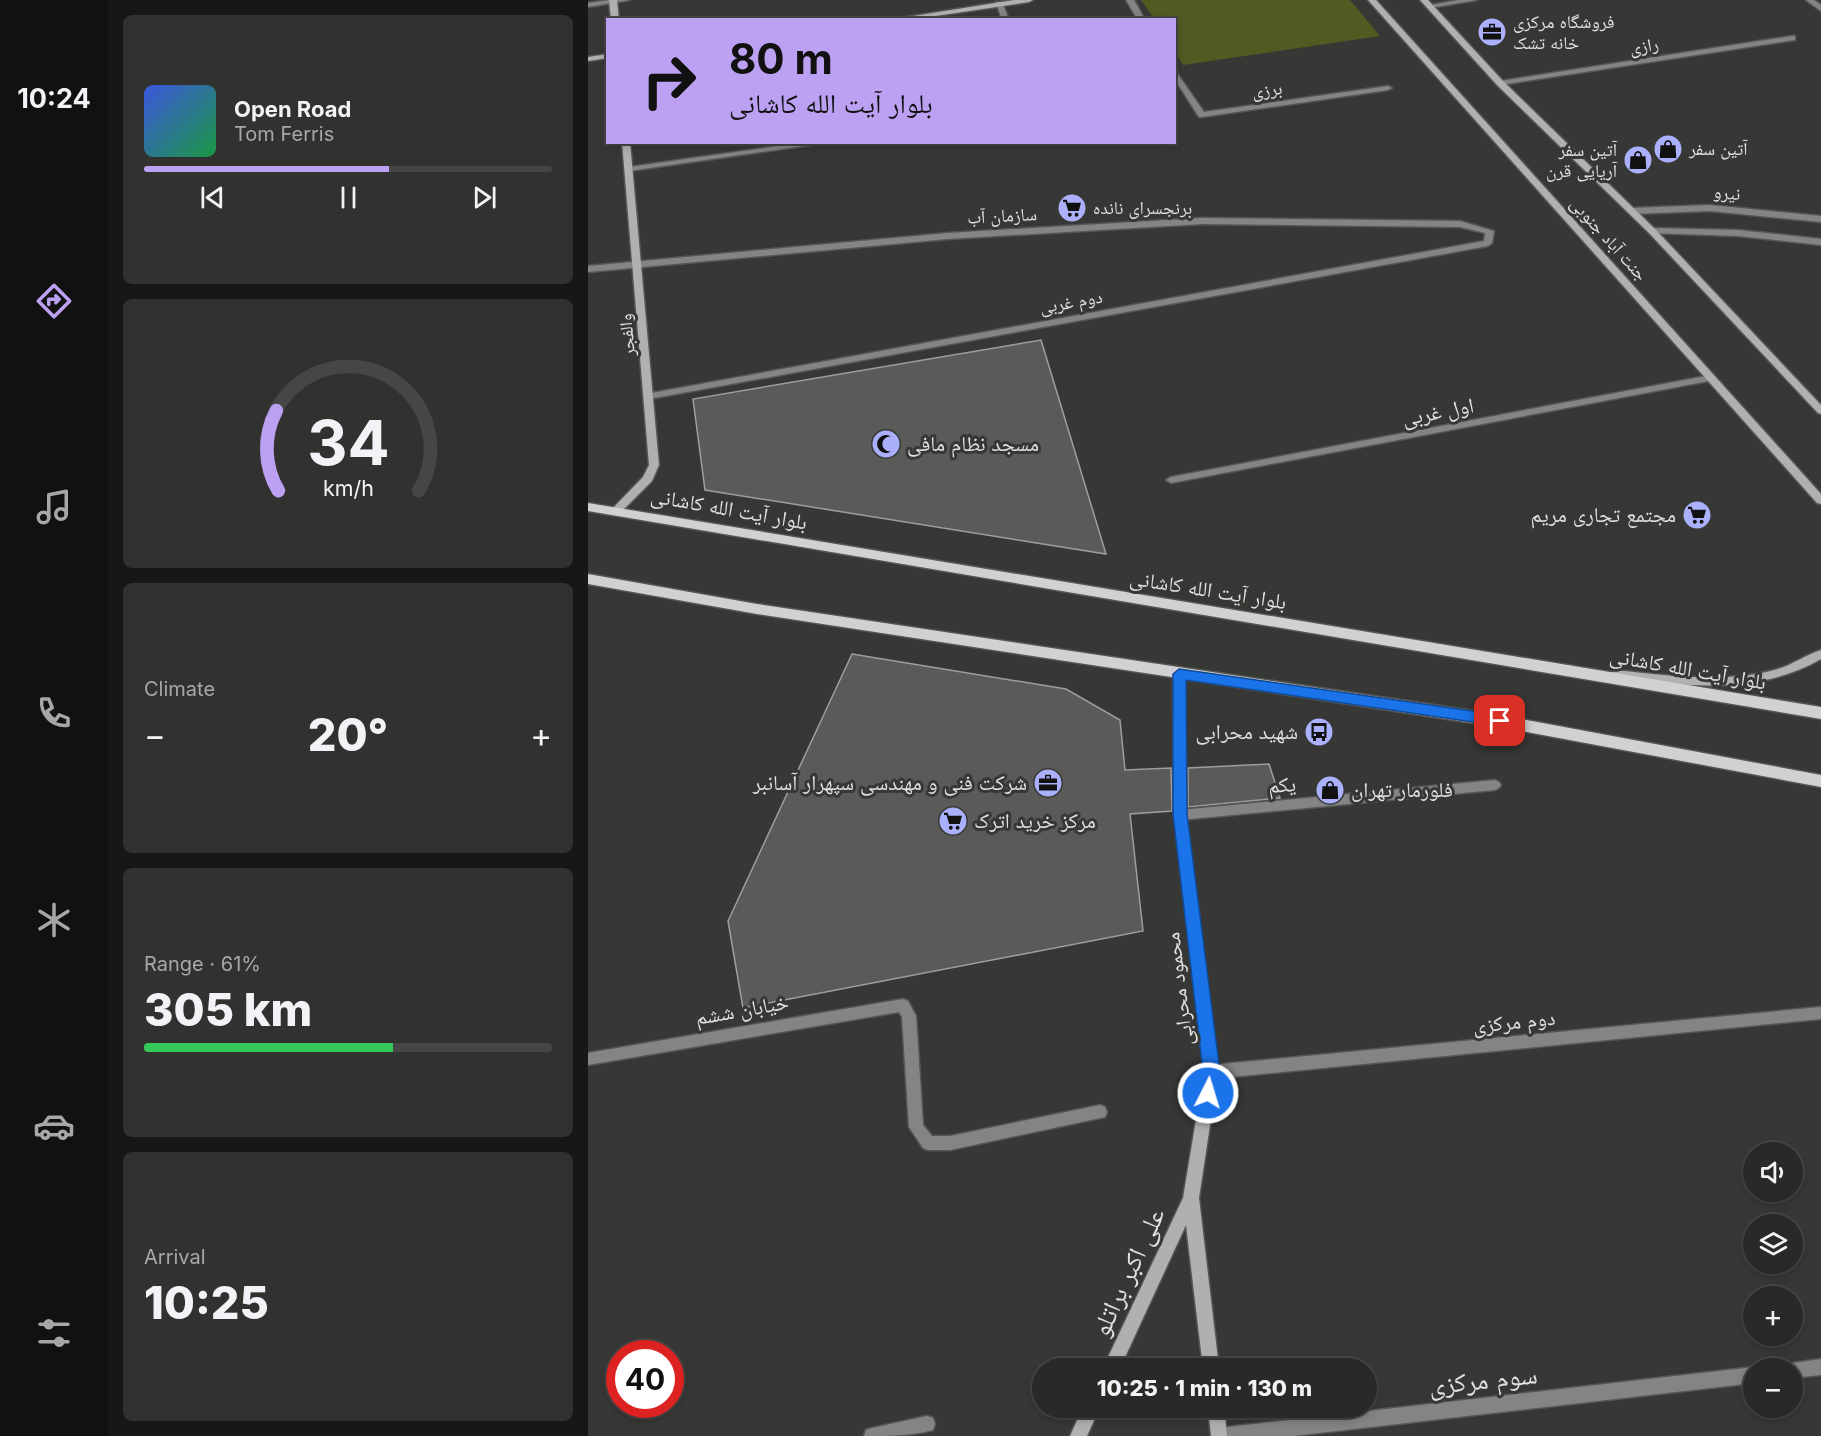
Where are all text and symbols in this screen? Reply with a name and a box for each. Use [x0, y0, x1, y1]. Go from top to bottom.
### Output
place label: فروشگاه مرکزی خانه تشک [1513, 11, 1615, 53]
office icon: فروشگاه مرکزی خانه تشک [1476, 16, 1508, 48]
text: 80 m [729, 33, 833, 84]
street label: رازی [1628, 33, 1660, 59]
icon: right [630, 42, 708, 120]
street label: برزی [1250, 77, 1284, 103]
text: 10:24 [17, 82, 91, 115]
text: بلوار آیت الله کاشانی [729, 87, 933, 120]
text: Open Road [234, 96, 351, 122]
text: Tom Ferris [234, 122, 334, 146]
shop icon: آتین سفر [1652, 133, 1684, 165]
place label: آتین سفر [1688, 138, 1748, 160]
place label: آتین سفر آریایی قرن [1546, 139, 1617, 182]
shop icon: آتین سفر آریایی قرن [1622, 144, 1654, 176]
icon: previous [196, 181, 229, 214]
icon: pause [332, 181, 365, 214]
icon: next [468, 181, 501, 214]
street label: نیرو [1713, 181, 1742, 204]
supermarket icon: برنجسرای نانده [1056, 192, 1088, 224]
street label: جنت آباد جنوبی [1566, 193, 1652, 285]
place label: برنجسرای نانده [1093, 197, 1192, 219]
street label: سازمان آب [967, 203, 1037, 229]
icon: directions [33, 280, 75, 322]
street label: دوم غربی [1038, 286, 1104, 319]
street label: والفجر [614, 313, 639, 358]
street label: اول غربی [1400, 392, 1476, 432]
text: 34 [307, 405, 389, 480]
mosque icon: مسجد نظام مافی [870, 428, 902, 460]
place label: مسجد نظام مافی [907, 431, 1039, 458]
text: km/h [323, 475, 373, 501]
street label: بلوار آیت الله کاشانی [649, 482, 809, 536]
icon: music [33, 486, 75, 528]
supermarket icon: مجتمع تجاری مریم [1681, 499, 1713, 531]
place label: مجتمع تجاری مریم [1530, 502, 1676, 529]
street label: بلوار آیت الله کاشانی [1128, 565, 1288, 615]
street label: بلوار آیت الله کاشانی [1608, 642, 1768, 696]
text: Climate [144, 677, 215, 701]
icon: phone [33, 692, 75, 734]
pin [1474, 695, 1525, 746]
icon: arrive [1483, 704, 1516, 737]
text: 20° [308, 707, 388, 762]
text: − [144, 715, 166, 755]
text: + [530, 715, 552, 755]
bus stop icon: شهید محرابی [1303, 716, 1335, 748]
place label: شهید محرابی [1196, 719, 1298, 745]
office icon: شرکت فنی و مهندسی سپهرار آسانبر [1032, 767, 1064, 799]
place label: شرکت فنی و مهندسی سپهرار آسانبر [752, 770, 1027, 796]
street label: یکم [1267, 771, 1297, 800]
shop icon: فلورمار تهران [1314, 774, 1346, 806]
place label: فلورمار تهران [1351, 777, 1453, 802]
supermarket icon: مرکز خرید اترک [937, 805, 969, 837]
place label: مرکز خرید اترک [974, 808, 1096, 833]
icon: climate [33, 899, 75, 941]
street label: محمود محرابی [1159, 931, 1199, 1047]
text: Range · 61% [144, 952, 261, 976]
text: 305 km [144, 982, 312, 1037]
street label: خیابان ششم [693, 989, 791, 1032]
street label: دوم مرکزی [1471, 1005, 1557, 1040]
position arrow [1176, 1061, 1240, 1125]
icon: car [33, 1105, 75, 1147]
map controls [1743, 1142, 1803, 1418]
button: sound [1743, 1142, 1803, 1202]
street label: علی اکبر براتلو [1084, 1203, 1172, 1341]
button: layers [1743, 1214, 1803, 1274]
text: Arrival [144, 1245, 206, 1269]
text: 10:25 [144, 1275, 269, 1330]
button: + [1743, 1286, 1803, 1346]
icon: filters [33, 1312, 75, 1354]
speed limit sign: 40 [606, 1340, 684, 1418]
street label: سوم مرکزی [1427, 1358, 1539, 1404]
button: − [1743, 1358, 1803, 1418]
text: 10:25 · 1 min · 130 m [1097, 1375, 1312, 1401]

